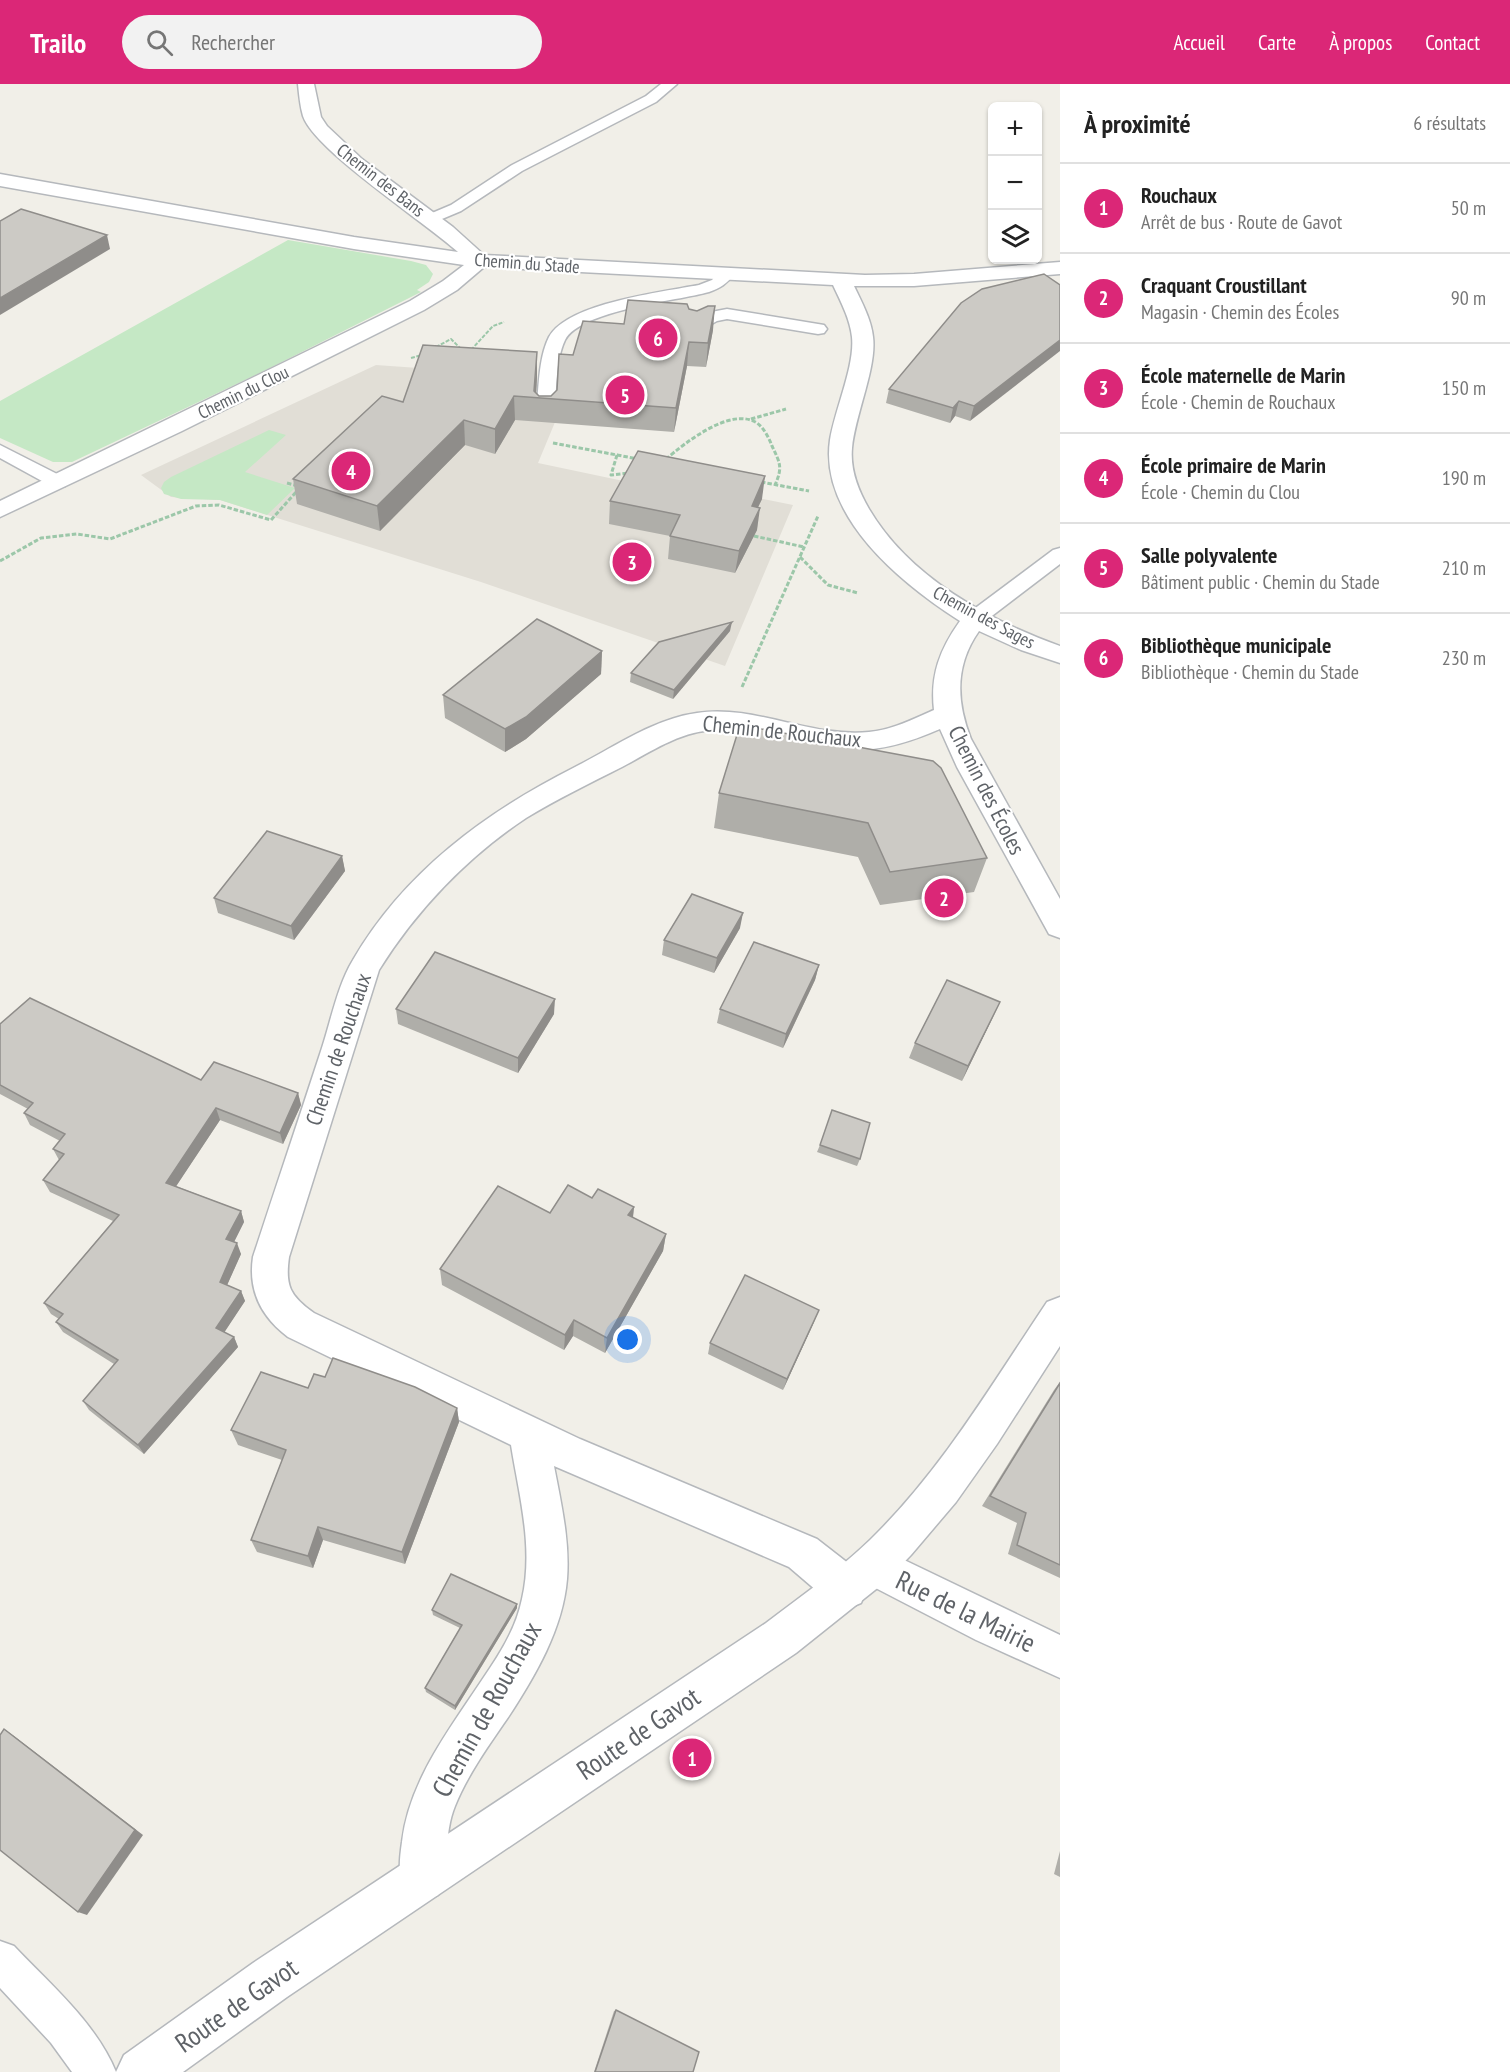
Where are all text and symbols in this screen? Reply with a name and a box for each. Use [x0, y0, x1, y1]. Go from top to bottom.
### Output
search box [122, 15, 542, 69]
text: Trailo [30, 24, 86, 61]
icon: search [143, 26, 176, 59]
text: Rechercher [191, 28, 275, 56]
text: Accueil [1173, 29, 1225, 56]
text: Carte [1258, 29, 1296, 56]
text: À propos [1329, 29, 1392, 56]
text: Contact [1425, 29, 1480, 56]
map controls [988, 102, 1042, 264]
button: + [988, 102, 1042, 156]
text: À proximité [1084, 107, 1191, 140]
text: 6 résultats [1413, 110, 1486, 136]
street label: Chemin des Bans [332, 138, 430, 222]
button: − [988, 156, 1042, 210]
text: Rouchaux [1141, 181, 1217, 209]
text: 1 [1099, 195, 1108, 221]
text: 50 m [1451, 195, 1486, 221]
text: Arrêt de bus · Route de Gavot [1141, 209, 1342, 235]
button: layers [988, 210, 1042, 264]
street label: Chemin du Stade [474, 248, 580, 278]
text: Craquant Croustillant [1141, 271, 1307, 299]
text: 2 [1099, 285, 1108, 311]
text: 90 m [1451, 285, 1486, 311]
text: Magasin · Chemin des Écoles [1141, 299, 1339, 325]
pin: 6 [638, 316, 678, 360]
street label: Chemin du Clou [194, 360, 292, 424]
text: École maternelle de Marin [1141, 361, 1345, 389]
pin: 5 [606, 372, 644, 418]
text: 3 [1099, 375, 1108, 401]
text: 150 m [1442, 375, 1486, 401]
text: École · Chemin de Rouchaux [1141, 389, 1335, 415]
pin: 4 [332, 448, 370, 494]
text: École primaire de Marin [1141, 451, 1326, 479]
text: 4 [1099, 465, 1108, 491]
text: 190 m [1442, 465, 1486, 491]
text: École · Chemin du Clou [1141, 479, 1300, 505]
pin: 3 [612, 540, 652, 584]
text: Salle polyvalente [1141, 541, 1277, 569]
text: 5 [1099, 555, 1108, 581]
text: 210 m [1442, 555, 1486, 581]
text: Bâtiment public · Chemin du Stade [1141, 569, 1380, 595]
street label: Chemin des Sages [929, 580, 1039, 654]
text: Bibliothèque municipale [1141, 631, 1331, 659]
text: 6 [1099, 645, 1108, 671]
text: 230 m [1442, 645, 1486, 671]
text: Bibliothèque · Chemin du Stade [1141, 659, 1359, 685]
street label: Chemin de Rouchaux [701, 709, 863, 753]
street label: Chemin des Écoles [943, 721, 1031, 859]
pin: 2 [924, 876, 964, 920]
street label: Chemin de Rouchaux [299, 969, 377, 1129]
your location [613, 1325, 642, 1354]
street label: Rue de la Mairie [891, 1563, 1041, 1659]
street label: Chemin de Rouchaux [424, 1615, 548, 1803]
street label: Route de Gavot [570, 1679, 707, 1787]
pin: 1 [672, 1736, 712, 1780]
street label: Route de Gavot [168, 1950, 304, 2060]

